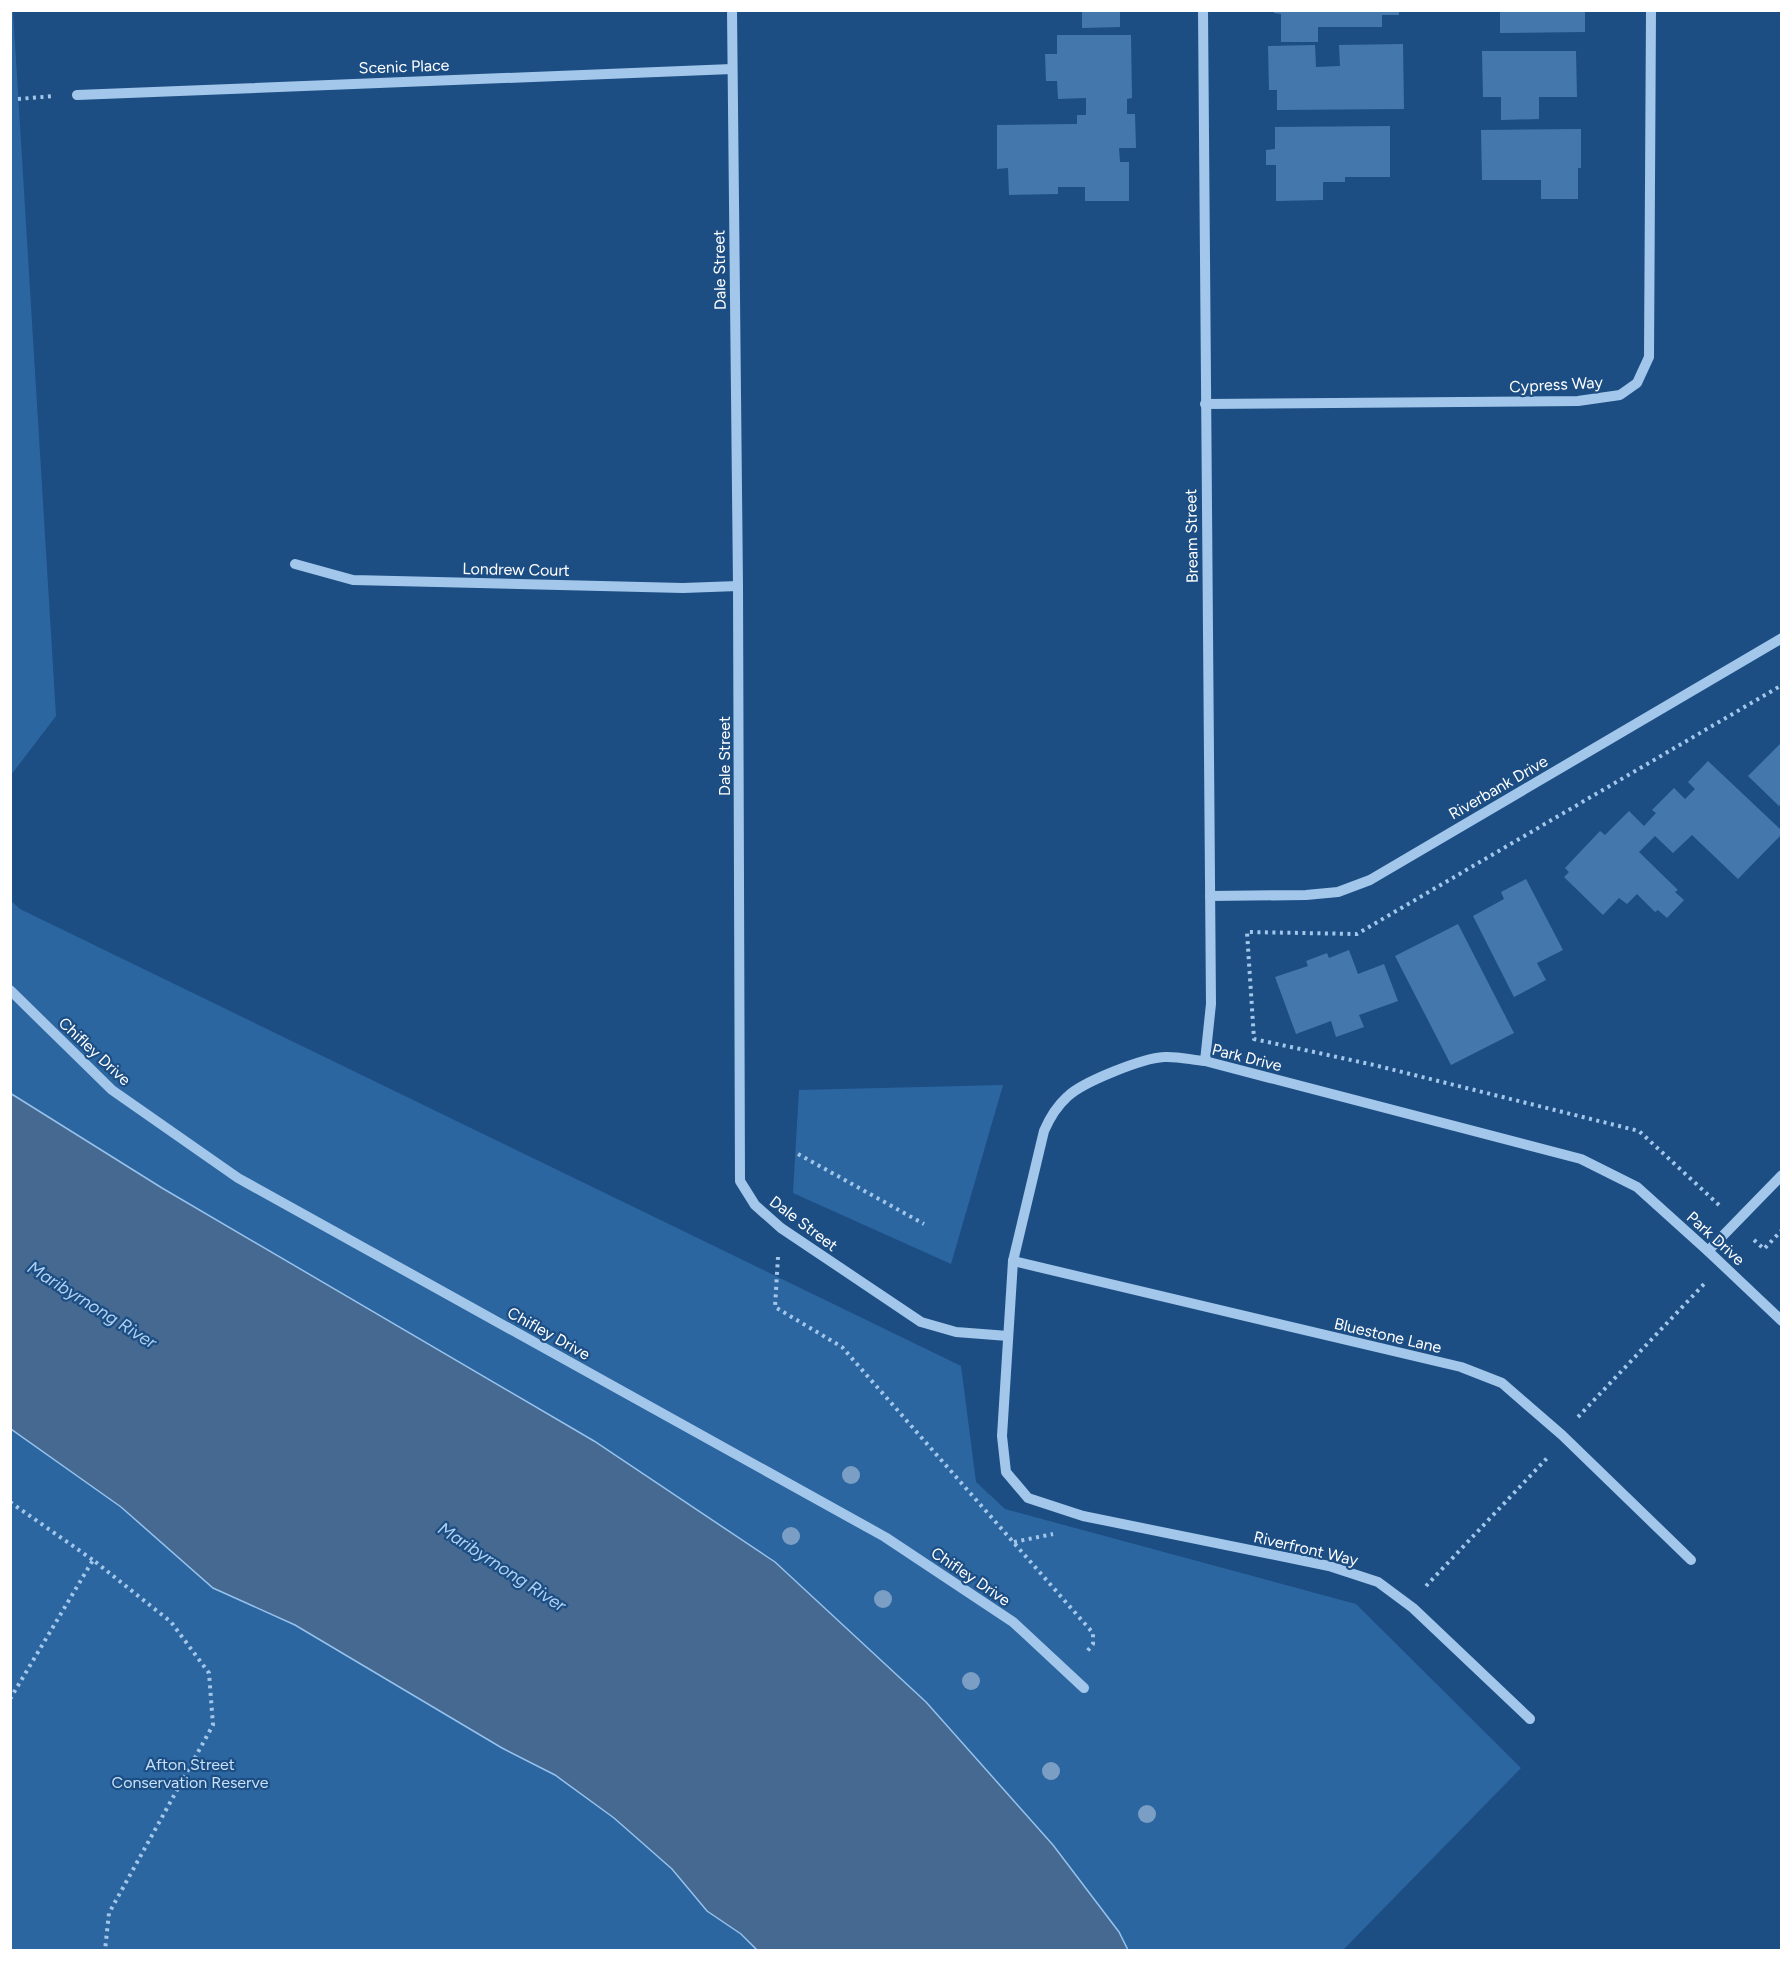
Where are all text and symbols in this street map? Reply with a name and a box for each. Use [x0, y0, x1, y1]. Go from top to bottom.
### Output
street label: Scenic Place [358, 55, 450, 78]
street label: Dale Street [709, 230, 730, 310]
street label: Cypress Way [1509, 373, 1604, 396]
street label: Bream Street [1181, 489, 1202, 583]
street label: Londrew Court [462, 559, 570, 580]
street label: Dale Street [715, 716, 734, 796]
street label: Riverbank Drive [1445, 751, 1551, 823]
street label: Chifley Drive [55, 1013, 135, 1090]
street label: Park Drive [1210, 1040, 1284, 1075]
street label: Dale Street [766, 1192, 841, 1255]
street label: Park Drive [1683, 1207, 1749, 1269]
water label: Maribyrnong River [23, 1256, 161, 1354]
street label: Chifley Drive [504, 1303, 594, 1364]
street label: Bluestone Lane [1332, 1314, 1444, 1357]
water label: Maribyrnong River [434, 1517, 571, 1617]
street label: Riverfront Way [1252, 1527, 1361, 1570]
street label: Chifley Drive [927, 1543, 1014, 1610]
park label: Afton Street Conservation Reserve [112, 1755, 269, 1792]

